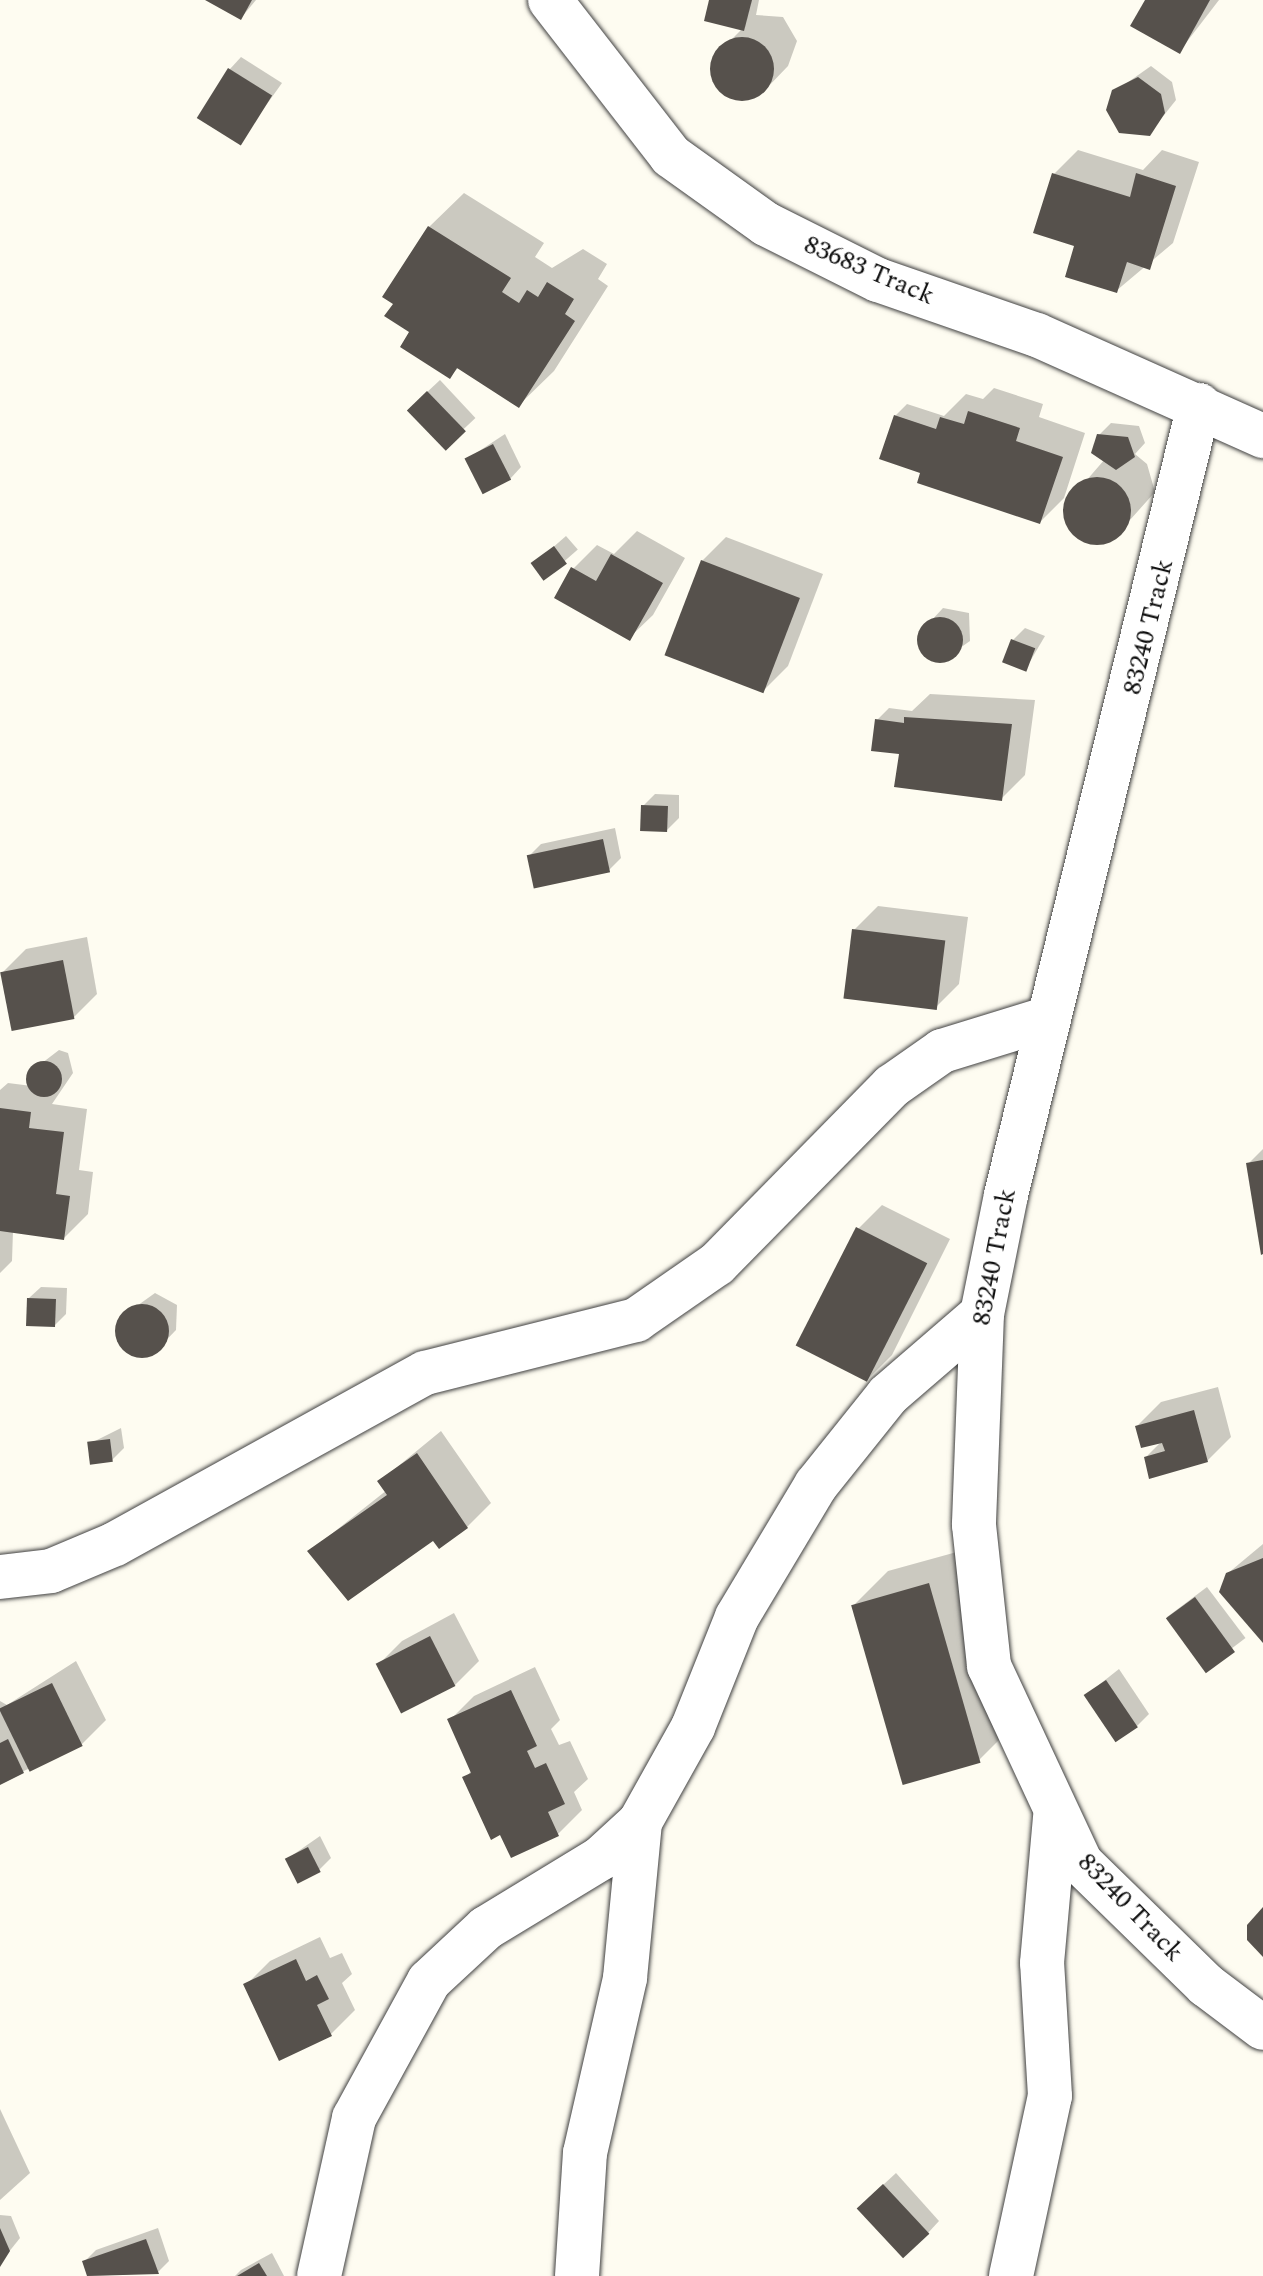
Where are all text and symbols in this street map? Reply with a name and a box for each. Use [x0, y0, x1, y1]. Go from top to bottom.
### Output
street label: 83683 Track [799, 230, 939, 312]
street label: 83240 Track [1117, 556, 1181, 698]
street label: 83240 Track [966, 1186, 1024, 1328]
street label: 83240 Track [1071, 1847, 1189, 1969]

